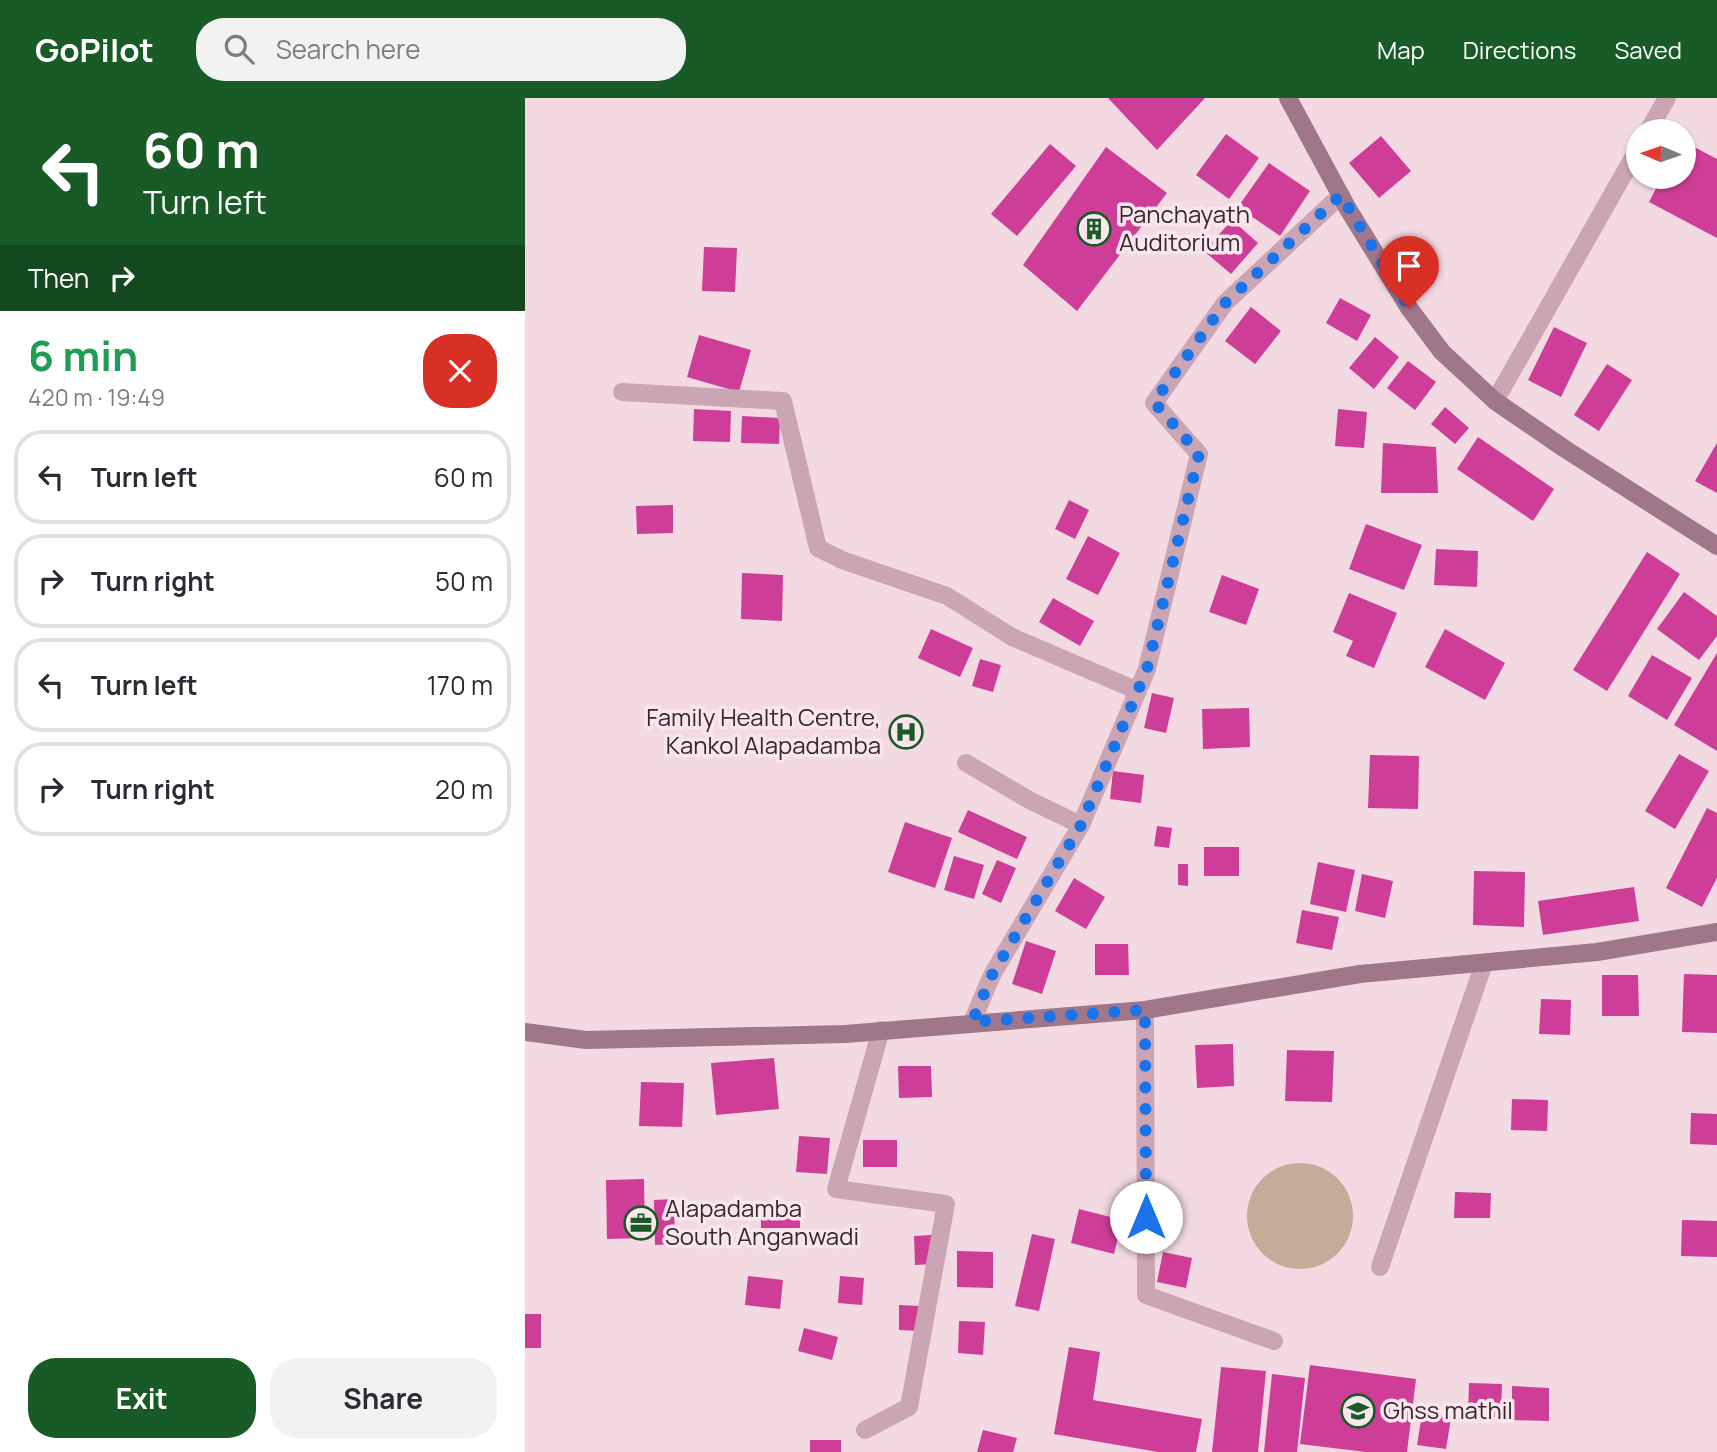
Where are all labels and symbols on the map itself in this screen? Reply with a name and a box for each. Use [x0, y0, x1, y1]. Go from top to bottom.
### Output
north arrow [1626, 119, 1696, 189]
place label: Panchayath Auditorium [1119, 197, 1250, 258]
building icon: Panchayath Auditorium [1075, 210, 1113, 248]
pin [1379, 236, 1439, 308]
place label: Family Health Centre, Kankol Alapadamba [646, 700, 881, 761]
hospital icon: Family Health Centre, Kankol Alapadamba [887, 713, 925, 751]
position arrow [1109, 1180, 1183, 1254]
place label: Alapadamba South Anganwadi [665, 1191, 859, 1252]
office icon: Alapadamba South Anganwadi [622, 1204, 660, 1242]
school or university icon: Ghss mathil [1339, 1392, 1377, 1430]
place label: Ghss mathil [1383, 1393, 1513, 1426]

